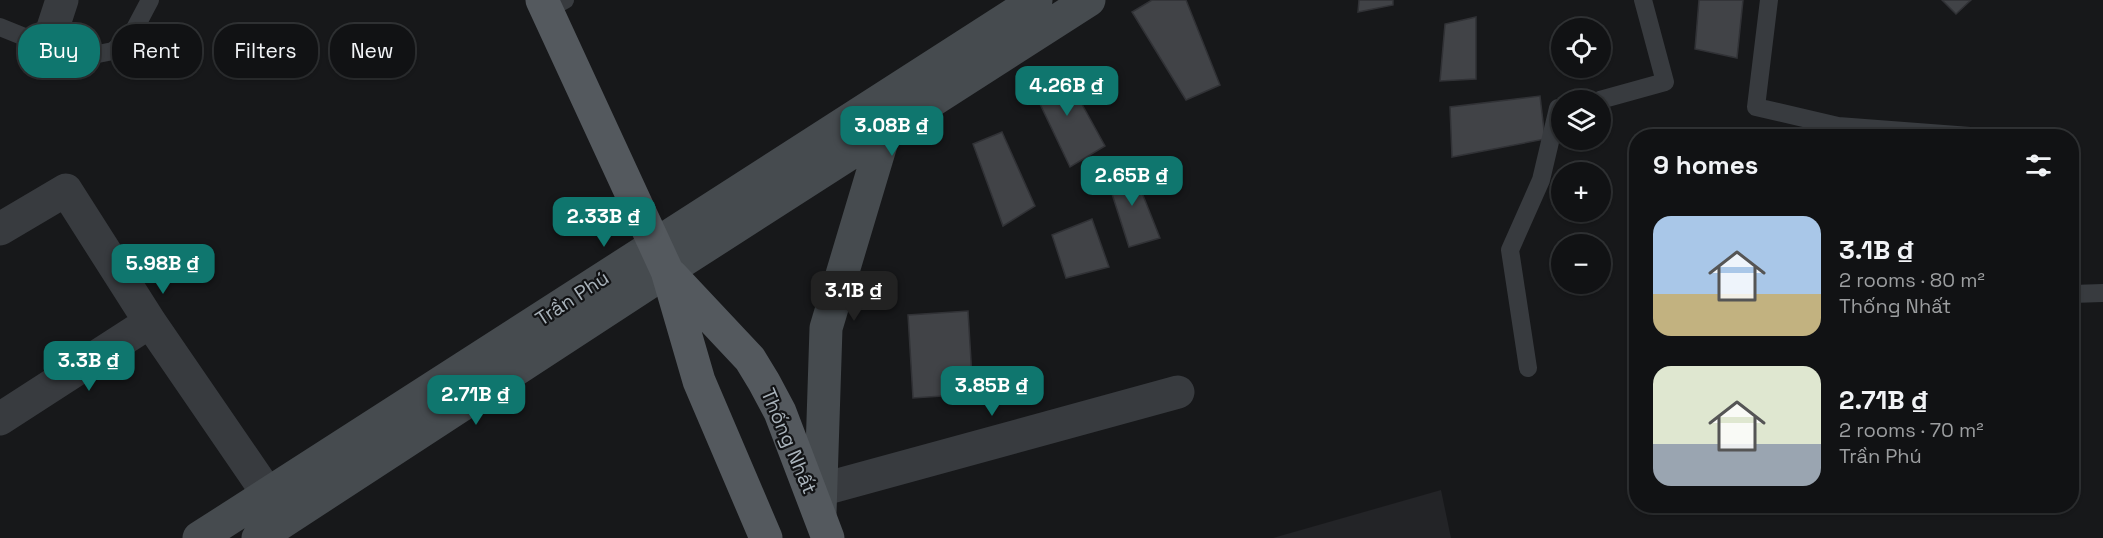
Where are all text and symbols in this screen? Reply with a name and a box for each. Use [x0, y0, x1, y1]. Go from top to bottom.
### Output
map controls [1551, 18, 1611, 294]
button: locate [1551, 18, 1611, 78]
chip: Buy [18, 24, 100, 78]
chip: Rent [112, 24, 202, 78]
chip: Filters [214, 24, 318, 78]
chip: New [330, 24, 415, 78]
pin: 4.26B ₫ [1012, 66, 1122, 117]
text: 4.26B ₫ [1029, 72, 1105, 98]
button: layers [1551, 90, 1611, 150]
pin: 3.08B ₫ [837, 106, 947, 157]
text: 3.08B ₫ [854, 112, 930, 138]
text: 9 homes [1653, 148, 1758, 182]
icon: filters [2022, 149, 2055, 182]
pin: 2.65B ₫ [1077, 156, 1187, 207]
text: 2.65B ₫ [1095, 162, 1169, 188]
button: + [1551, 162, 1611, 222]
pin: 2.33B ₫ [549, 197, 659, 248]
text: 2.33B ₫ [567, 203, 641, 229]
text: 3.1B ₫ [1839, 233, 1915, 267]
button: − [1551, 234, 1611, 294]
icon: home [1701, 240, 1773, 312]
pin: 5.98B ₫ [108, 244, 218, 295]
text: 5.98B ₫ [126, 250, 200, 276]
street label: Trần Phú [530, 265, 614, 331]
text: 2 rooms · 80 m² [1839, 267, 1985, 293]
pin: 3.1B ₫ [805, 271, 903, 322]
text: 3.1B ₫ [825, 277, 883, 303]
text: Thống Nhất [1839, 293, 1951, 319]
pin: 3.3B ₫ [40, 341, 138, 392]
text: 3.3B ₫ [58, 347, 120, 373]
pin: 3.85B ₫ [937, 366, 1047, 417]
text: 3.85B ₫ [955, 372, 1029, 398]
pin: 2.71B ₫ [421, 375, 531, 426]
text: 2.71B ₫ [441, 381, 511, 407]
text: 2.71B ₫ [1839, 383, 1929, 417]
street label: Thống Nhất [755, 384, 823, 498]
icon: home [1701, 390, 1773, 462]
text: 2 rooms · 70 m² [1839, 417, 1983, 443]
text: Trần Phú [1839, 443, 1922, 469]

